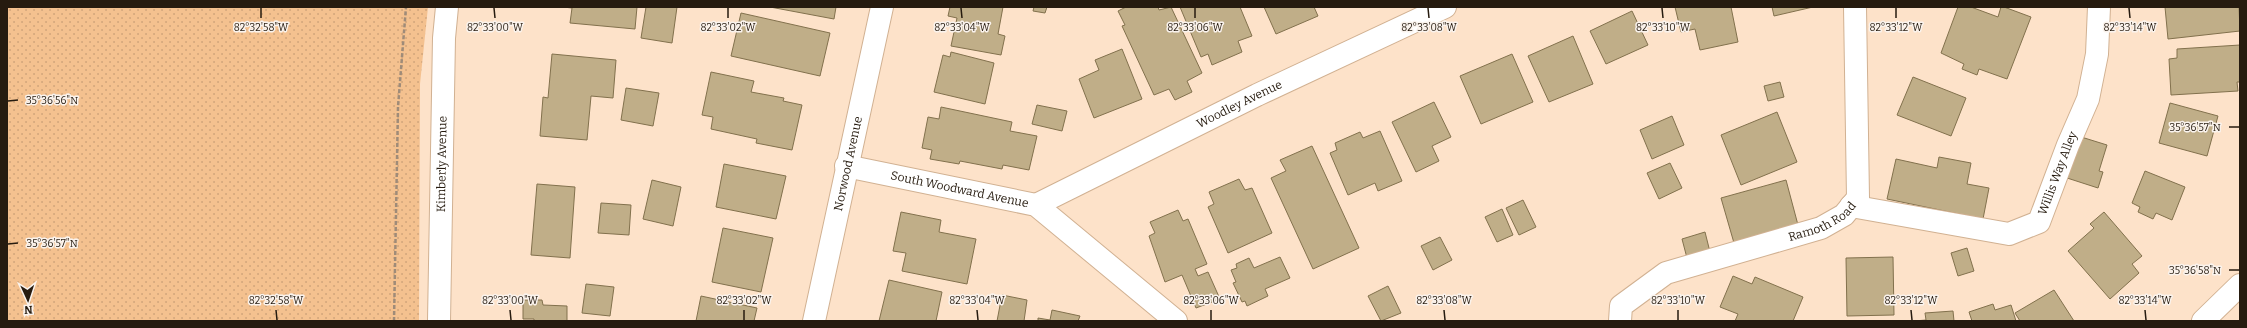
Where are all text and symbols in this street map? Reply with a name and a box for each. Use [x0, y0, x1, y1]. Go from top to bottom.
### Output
text: 82°32'58"W [234, 22, 289, 34]
text: 82°33'00"W [467, 22, 524, 34]
text: 82°33'02"W [700, 22, 756, 34]
text: 82°33'04"W [934, 22, 991, 34]
text: 82°33'06"W [1167, 22, 1224, 34]
text: 82°33'08"W [1401, 22, 1458, 34]
text: 82°33'10"W [1636, 22, 1691, 34]
text: 82°33'12"W [1870, 22, 1923, 34]
text: 82°33'14"W [2103, 22, 2157, 34]
street label: Woodley Avenue [1194, 77, 1284, 131]
text: 35°36'56"N [26, 95, 78, 107]
street label: Norwood Avenue [831, 115, 865, 212]
street label: Kimberly Avenue [434, 116, 450, 212]
text: 35°36'57"N [2169, 122, 2221, 134]
street label: Willis Way Alley [2035, 129, 2080, 217]
street label: South Woodward Avenue [889, 168, 1030, 210]
street label: Ramoth Road [1787, 199, 1859, 244]
text: 35°36'57"N [26, 238, 78, 250]
text: 35°36'58"N [2169, 265, 2221, 277]
north arrow [8, 280, 48, 320]
text: 82°32'58"W [249, 295, 304, 307]
text: 82°33'00"W [482, 295, 539, 307]
text: 82°33'02"W [716, 295, 772, 307]
text: 82°33'04"W [949, 295, 1006, 307]
text: 82°33'06"W [1183, 295, 1240, 307]
text: 82°33'08"W [1416, 295, 1473, 307]
text: 82°33'10"W [1651, 295, 1706, 307]
text: 82°33'12"W [1885, 295, 1938, 307]
text: 82°33'14"W [2118, 295, 2172, 307]
text: N [23, 303, 33, 316]

